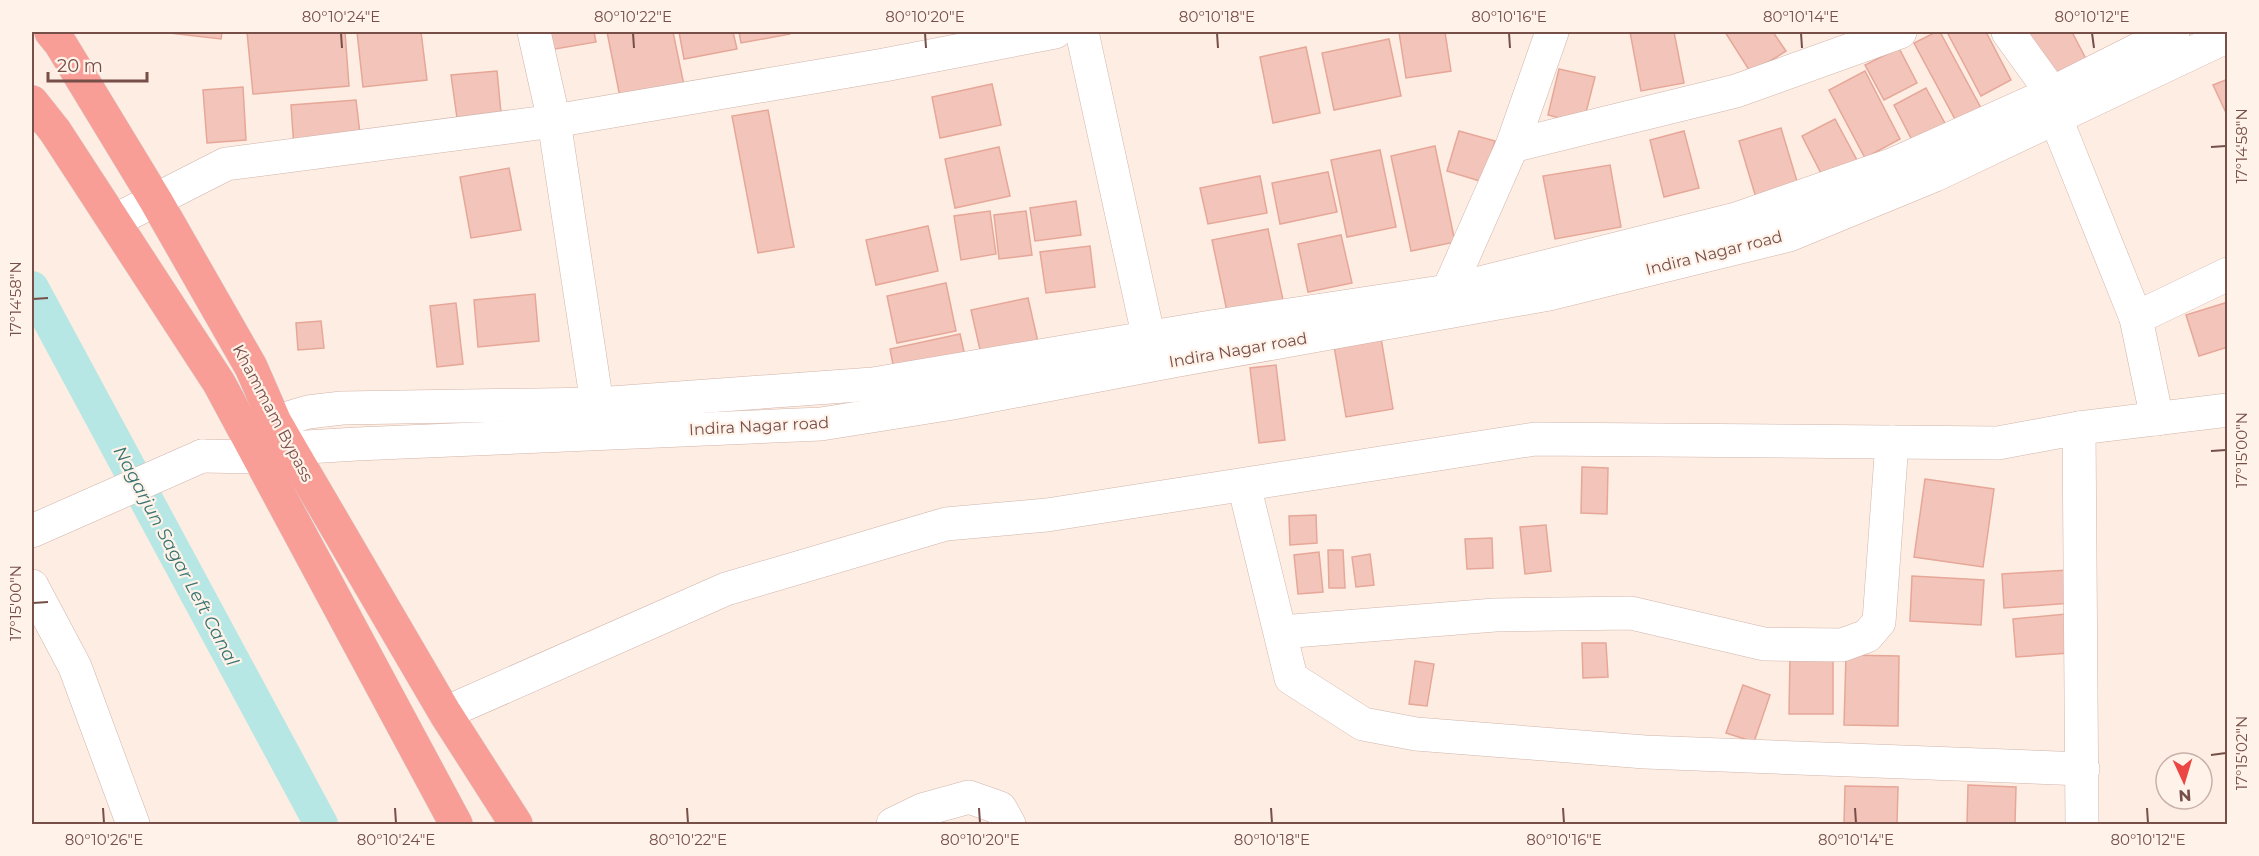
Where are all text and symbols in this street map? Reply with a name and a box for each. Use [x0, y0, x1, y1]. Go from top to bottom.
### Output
text: 80°10'24"E [302, 7, 380, 26]
text: 80°10'22"E [594, 7, 672, 26]
text: 80°10'20"E [885, 7, 965, 26]
text: 80°10'18"E [1179, 7, 1255, 26]
text: 80°10'16"E [1471, 7, 1547, 26]
text: 80°10'14"E [1763, 7, 1839, 26]
text: 80°10'12"E [2054, 7, 2130, 26]
scale bar [48, 45, 147, 83]
text: 20 m [57, 55, 103, 77]
text: 17°14'58"N [2232, 108, 2251, 184]
street label: Indira Nagar road [1644, 227, 1784, 279]
text: 17°14'58"N [6, 261, 25, 337]
street label: Indira Nagar road [1167, 328, 1309, 372]
street label: Khammam Bypass [229, 341, 317, 485]
text: 17°15'00"N [2232, 412, 2251, 488]
street label: Indira Nagar road [689, 413, 829, 439]
water label: Nagarjun Sagar Left Canal [109, 442, 243, 670]
text: 17°15'00"N [6, 565, 25, 641]
text: 17°15'02"N [2232, 716, 2251, 790]
north arrow [2154, 751, 2214, 811]
text: N [2178, 786, 2192, 805]
text: 80°10'26"E [65, 830, 143, 849]
text: 80°10'24"E [357, 830, 435, 849]
text: 80°10'22"E [649, 830, 727, 849]
text: 80°10'20"E [940, 830, 1020, 849]
text: 80°10'18"E [1234, 830, 1310, 849]
text: 80°10'16"E [1526, 830, 1602, 849]
text: 80°10'14"E [1818, 830, 1894, 849]
text: 80°10'12"E [2110, 830, 2186, 849]

